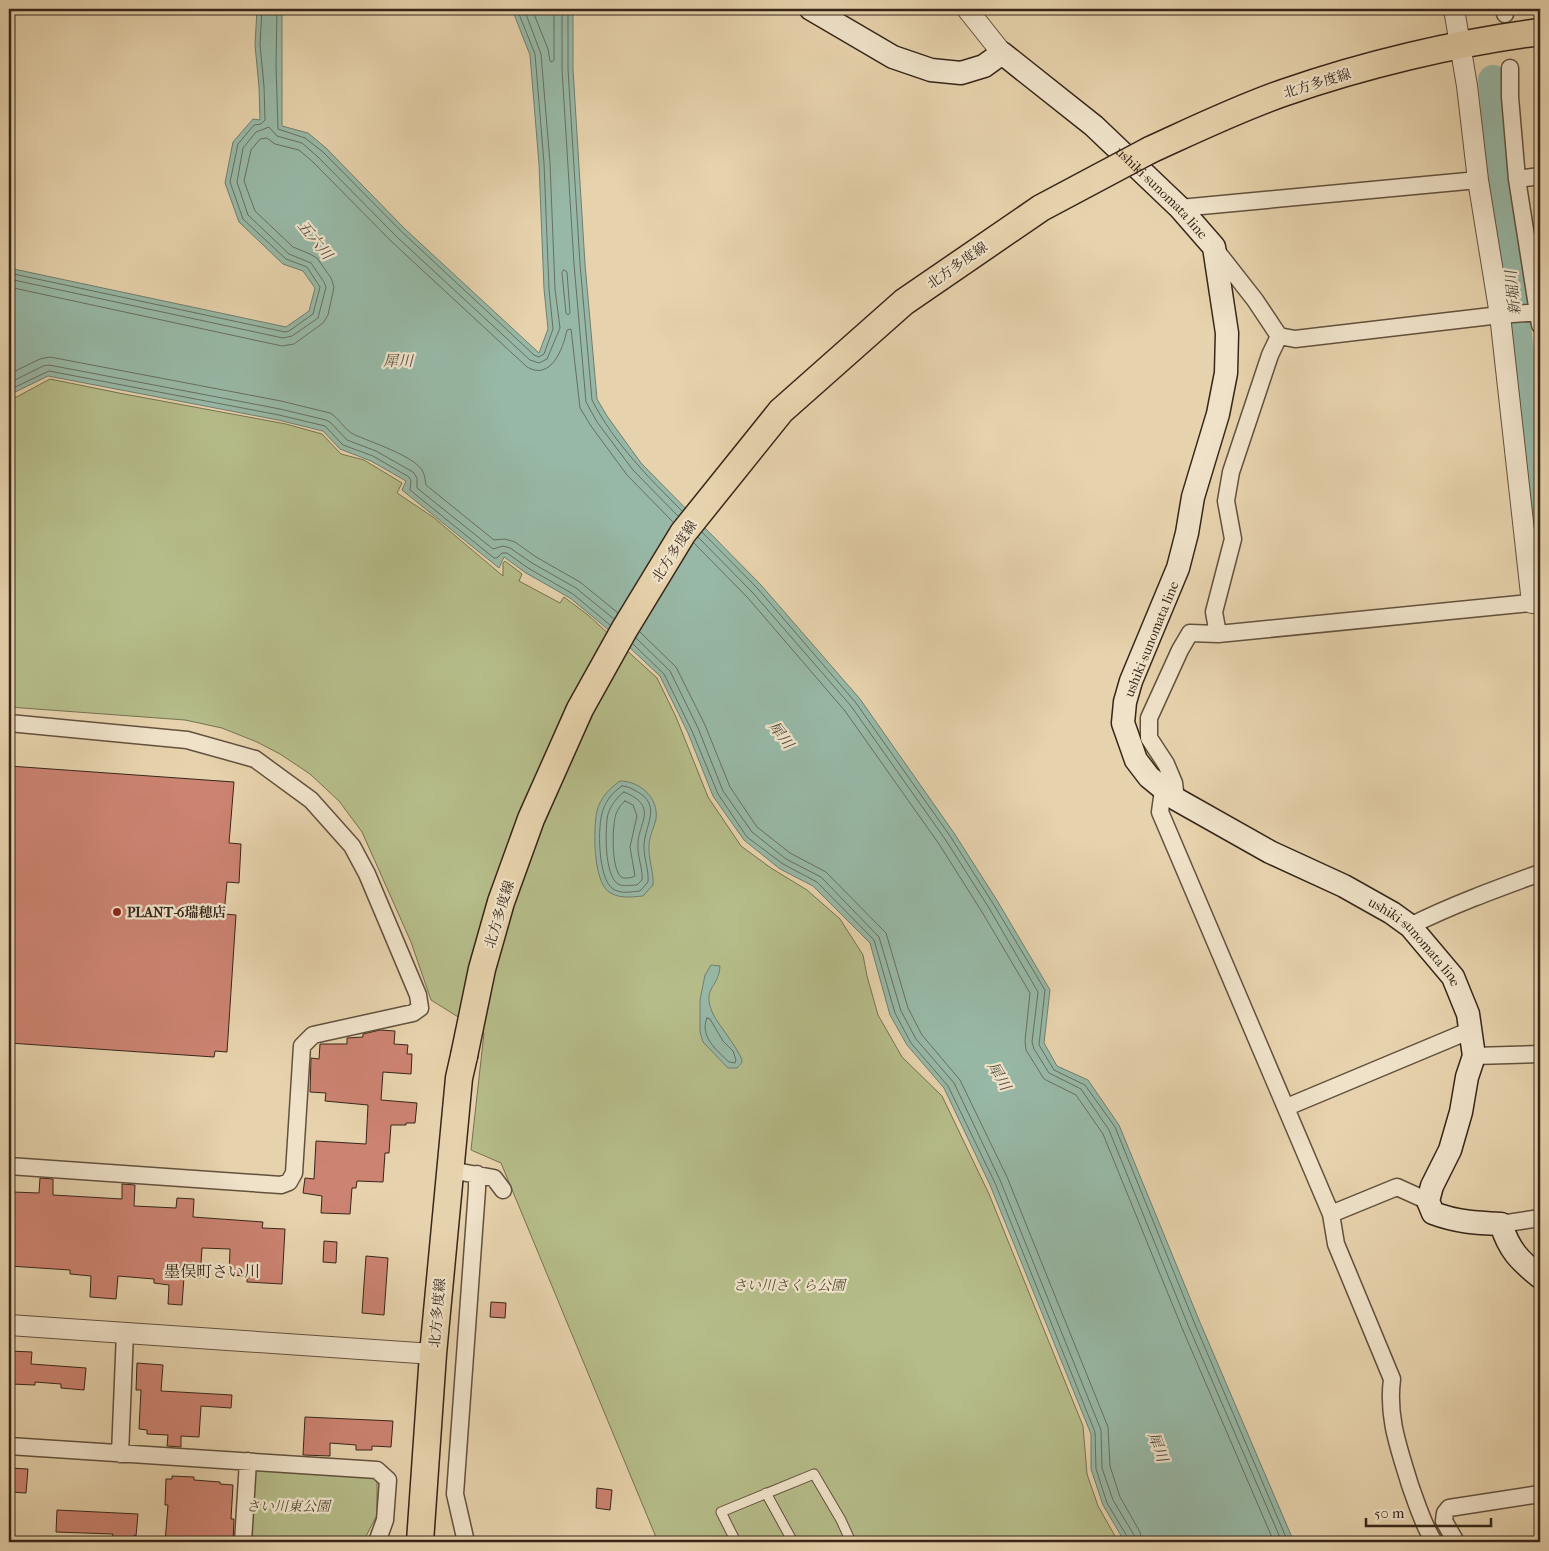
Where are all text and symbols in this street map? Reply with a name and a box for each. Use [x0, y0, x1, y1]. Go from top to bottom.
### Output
street label: 北方多度線 [1281, 65, 1353, 102]
street label: ushiki-sunomata line [1111, 142, 1211, 243]
water label: 五六川 [294, 217, 337, 265]
street label: 北方多度線 [924, 238, 991, 292]
water label: 新堀川 [1501, 268, 1524, 316]
water label: 犀川 [383, 352, 415, 370]
street label: 北方多度線 [648, 517, 701, 585]
street label: ushiki-sunomata line [1120, 579, 1183, 701]
water label: 犀川 [765, 718, 798, 754]
street label: 北方多度線 [481, 878, 518, 950]
street label: ushiki-sunomata line [1364, 893, 1464, 989]
place label: PLANT-6瑞穂店 [127, 904, 226, 921]
marker: PLANT-6瑞穂店 [111, 906, 123, 918]
water label: 犀川 [984, 1059, 1015, 1095]
district label: 墨俣町さい川 [164, 1262, 260, 1281]
street label: 北方多度線 [426, 1277, 449, 1349]
park label: さい川さくら公園 [733, 1277, 847, 1294]
water label: 犀川 [1144, 1430, 1172, 1466]
scale bar [1366, 1496, 1492, 1528]
park label: さい川東公園 [246, 1498, 332, 1515]
text: 50 m [1374, 1504, 1405, 1522]

